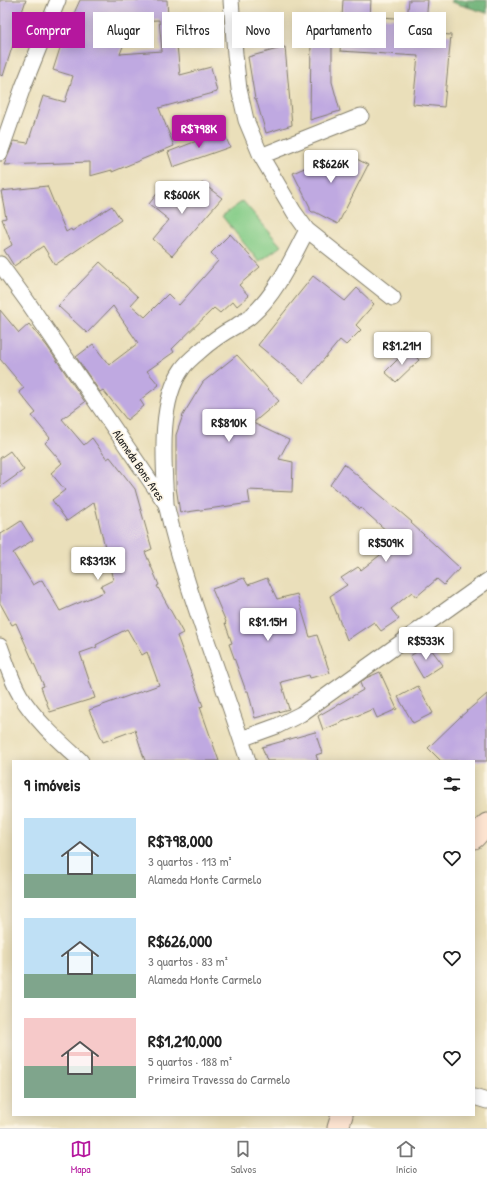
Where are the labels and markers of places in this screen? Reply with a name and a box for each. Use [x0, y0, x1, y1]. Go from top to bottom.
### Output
pin: R$798K [166, 115, 232, 149]
pin: R$626K [298, 150, 364, 184]
pin: R$606K [149, 181, 215, 215]
pin: R$1.21M [365, 332, 439, 366]
pin: R$810K [196, 409, 262, 443]
pin: R$509K [353, 529, 419, 563]
pin: R$313K [65, 547, 131, 581]
pin: R$1.15M [231, 608, 305, 642]
pin: R$533K [393, 627, 459, 661]

